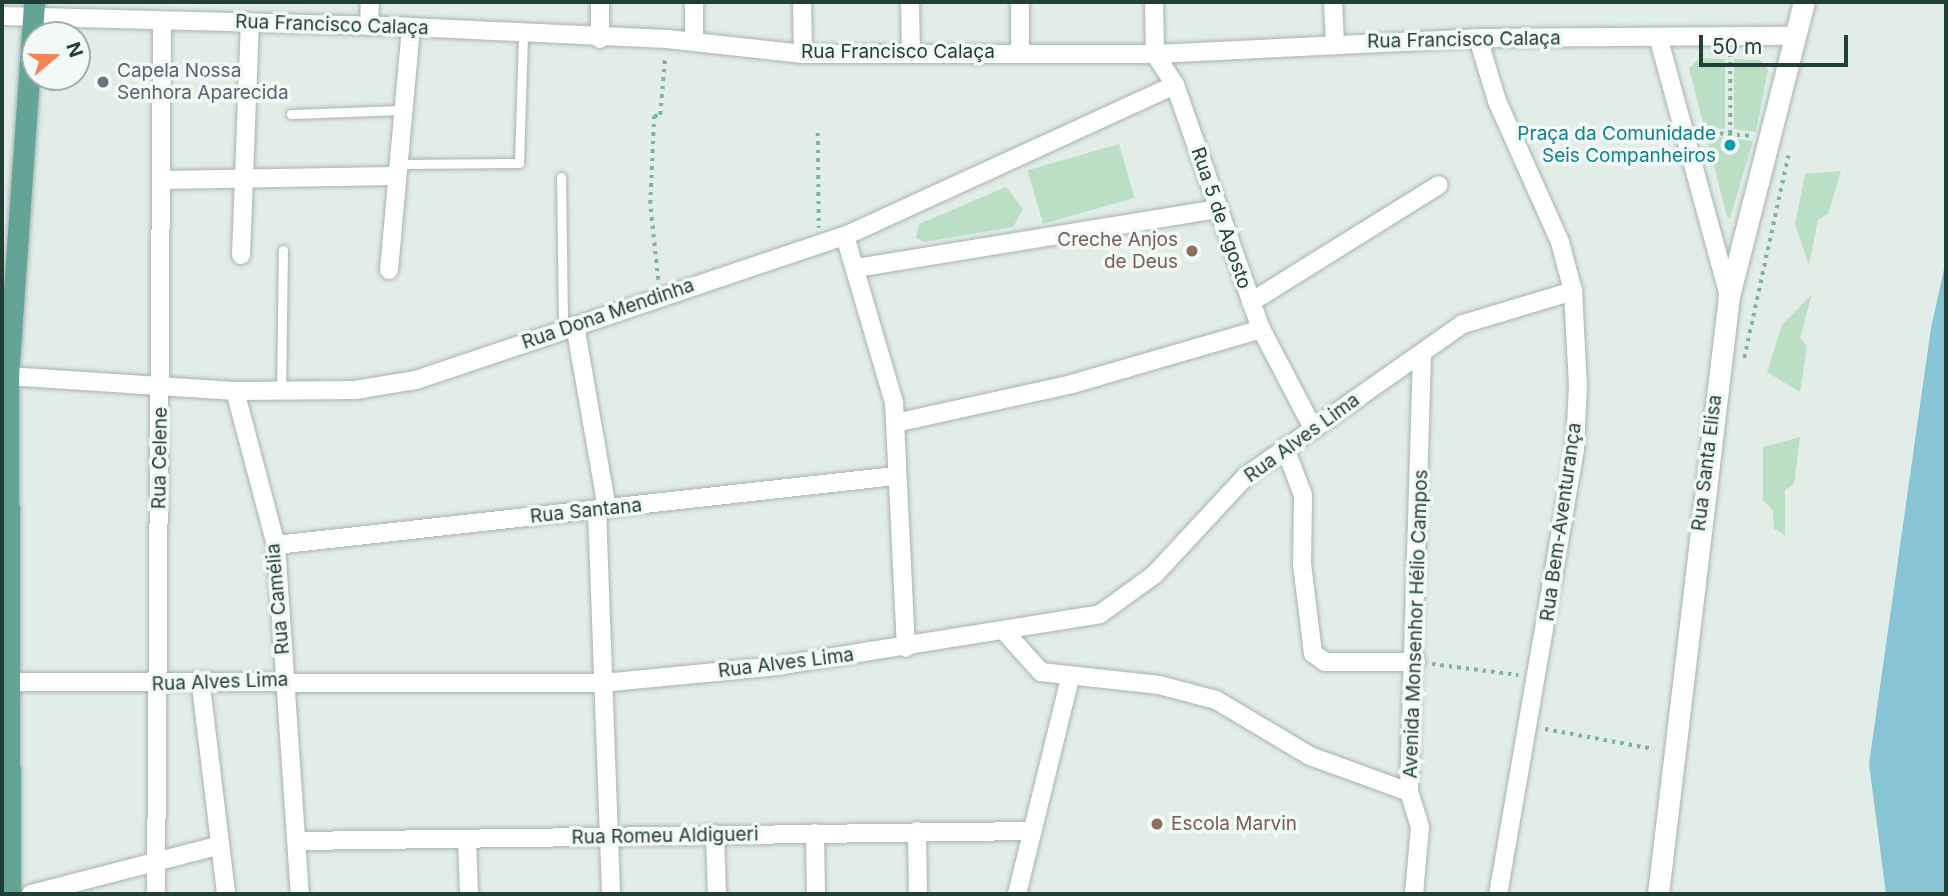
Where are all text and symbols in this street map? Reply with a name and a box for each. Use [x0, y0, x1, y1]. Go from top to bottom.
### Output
street label: Rua Francisco Calaça [235, 10, 429, 40]
north arrow [21, 21, 91, 91]
scale bar [1703, 21, 1852, 65]
street label: Rua Francisco Calaça [1367, 27, 1561, 53]
text: 50 m [1712, 34, 1762, 59]
text: N [61, 39, 88, 60]
street label: Rua Francisco Calaça [801, 41, 995, 63]
place label: Capela Nossa Senhora Aparecida [117, 60, 289, 104]
marker: Capela Nossa Senhora Aparecida [95, 74, 111, 90]
place label: Praça da Comunidade Seis Companheiros [1517, 123, 1716, 167]
marker: Praça da Comunidade Seis Companheiros [1722, 137, 1738, 153]
street label: Rua 5 de Agosto [1186, 144, 1256, 292]
place label: Creche Anjos de Deus [1057, 229, 1178, 273]
marker: Creche Anjos de Deus [1184, 243, 1200, 259]
street label: Rua Dona Mendinha [519, 274, 697, 354]
street label: Rua Alves Lima [1240, 389, 1364, 487]
street label: Rua Santa Elisa [1687, 394, 1727, 532]
street label: Rua Celene [148, 407, 172, 509]
street label: Rua Bem-Aventurança [1536, 421, 1586, 623]
street label: Avenida Monsenhor Hélio Campos [1399, 469, 1433, 779]
street label: Rua Santana [529, 494, 643, 528]
street label: Rua Camélia [262, 542, 294, 656]
street label: Rua Alves Lima [717, 643, 855, 683]
street label: Rua Alves Lima [151, 668, 289, 696]
place label: Escola Marvin [1171, 813, 1297, 835]
marker: Escola Marvin [1149, 816, 1165, 832]
street label: Rua Romeu Aldigueri [571, 823, 759, 849]

